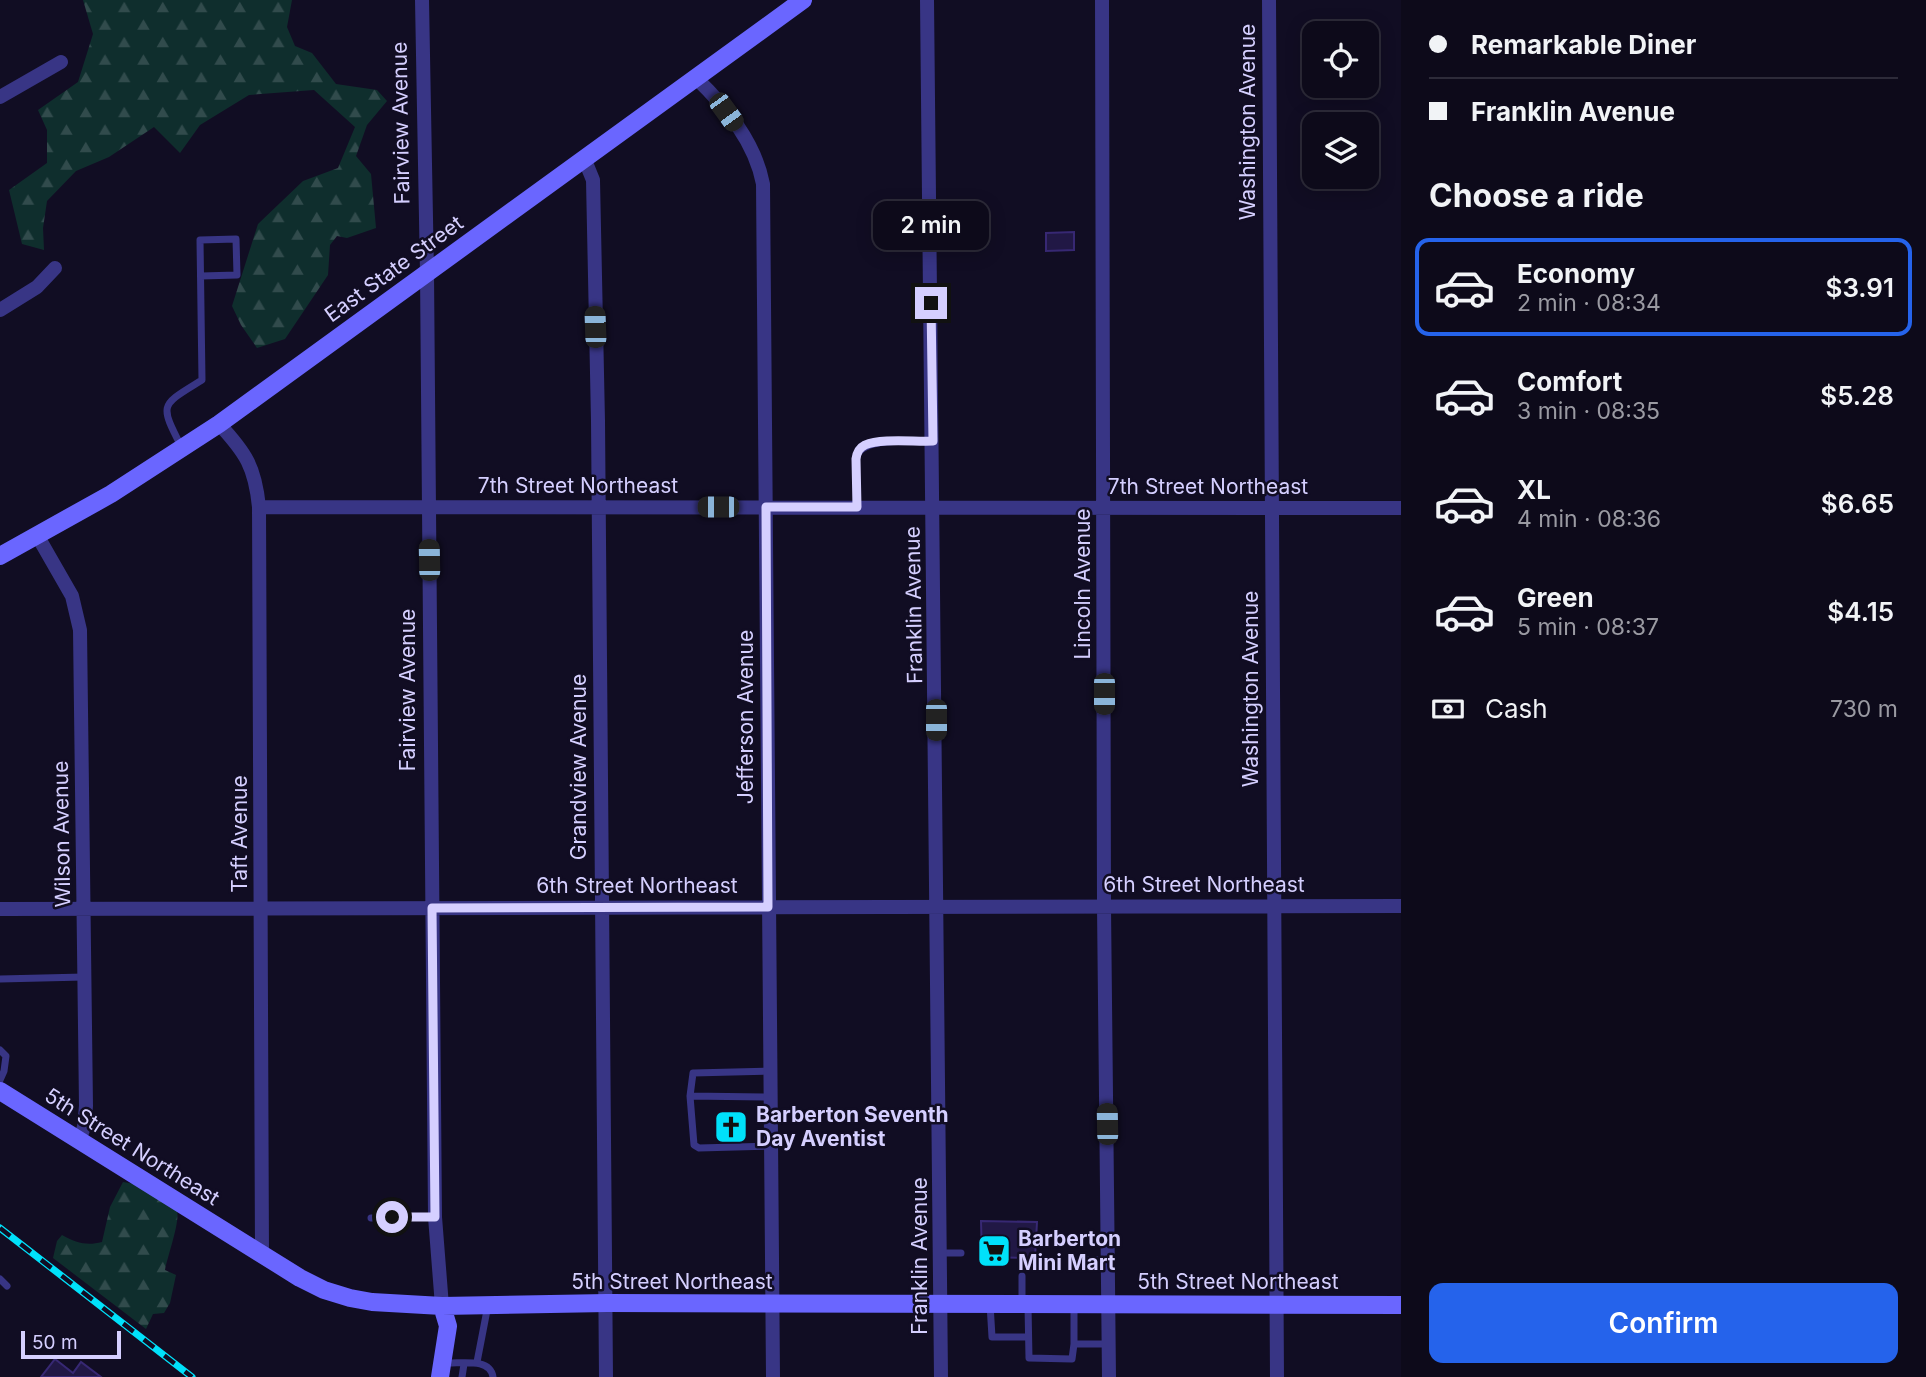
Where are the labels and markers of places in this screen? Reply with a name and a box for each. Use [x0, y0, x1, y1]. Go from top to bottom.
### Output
place label: Barberton Seventh Day Aventist [756, 1102, 949, 1151]
church icon: Barberton Seventh Day Aventist [712, 1108, 750, 1146]
place label: Barberton Mini Mart [1018, 1226, 1121, 1275]
supermarket icon: Barberton Mini Mart [975, 1232, 1013, 1270]

